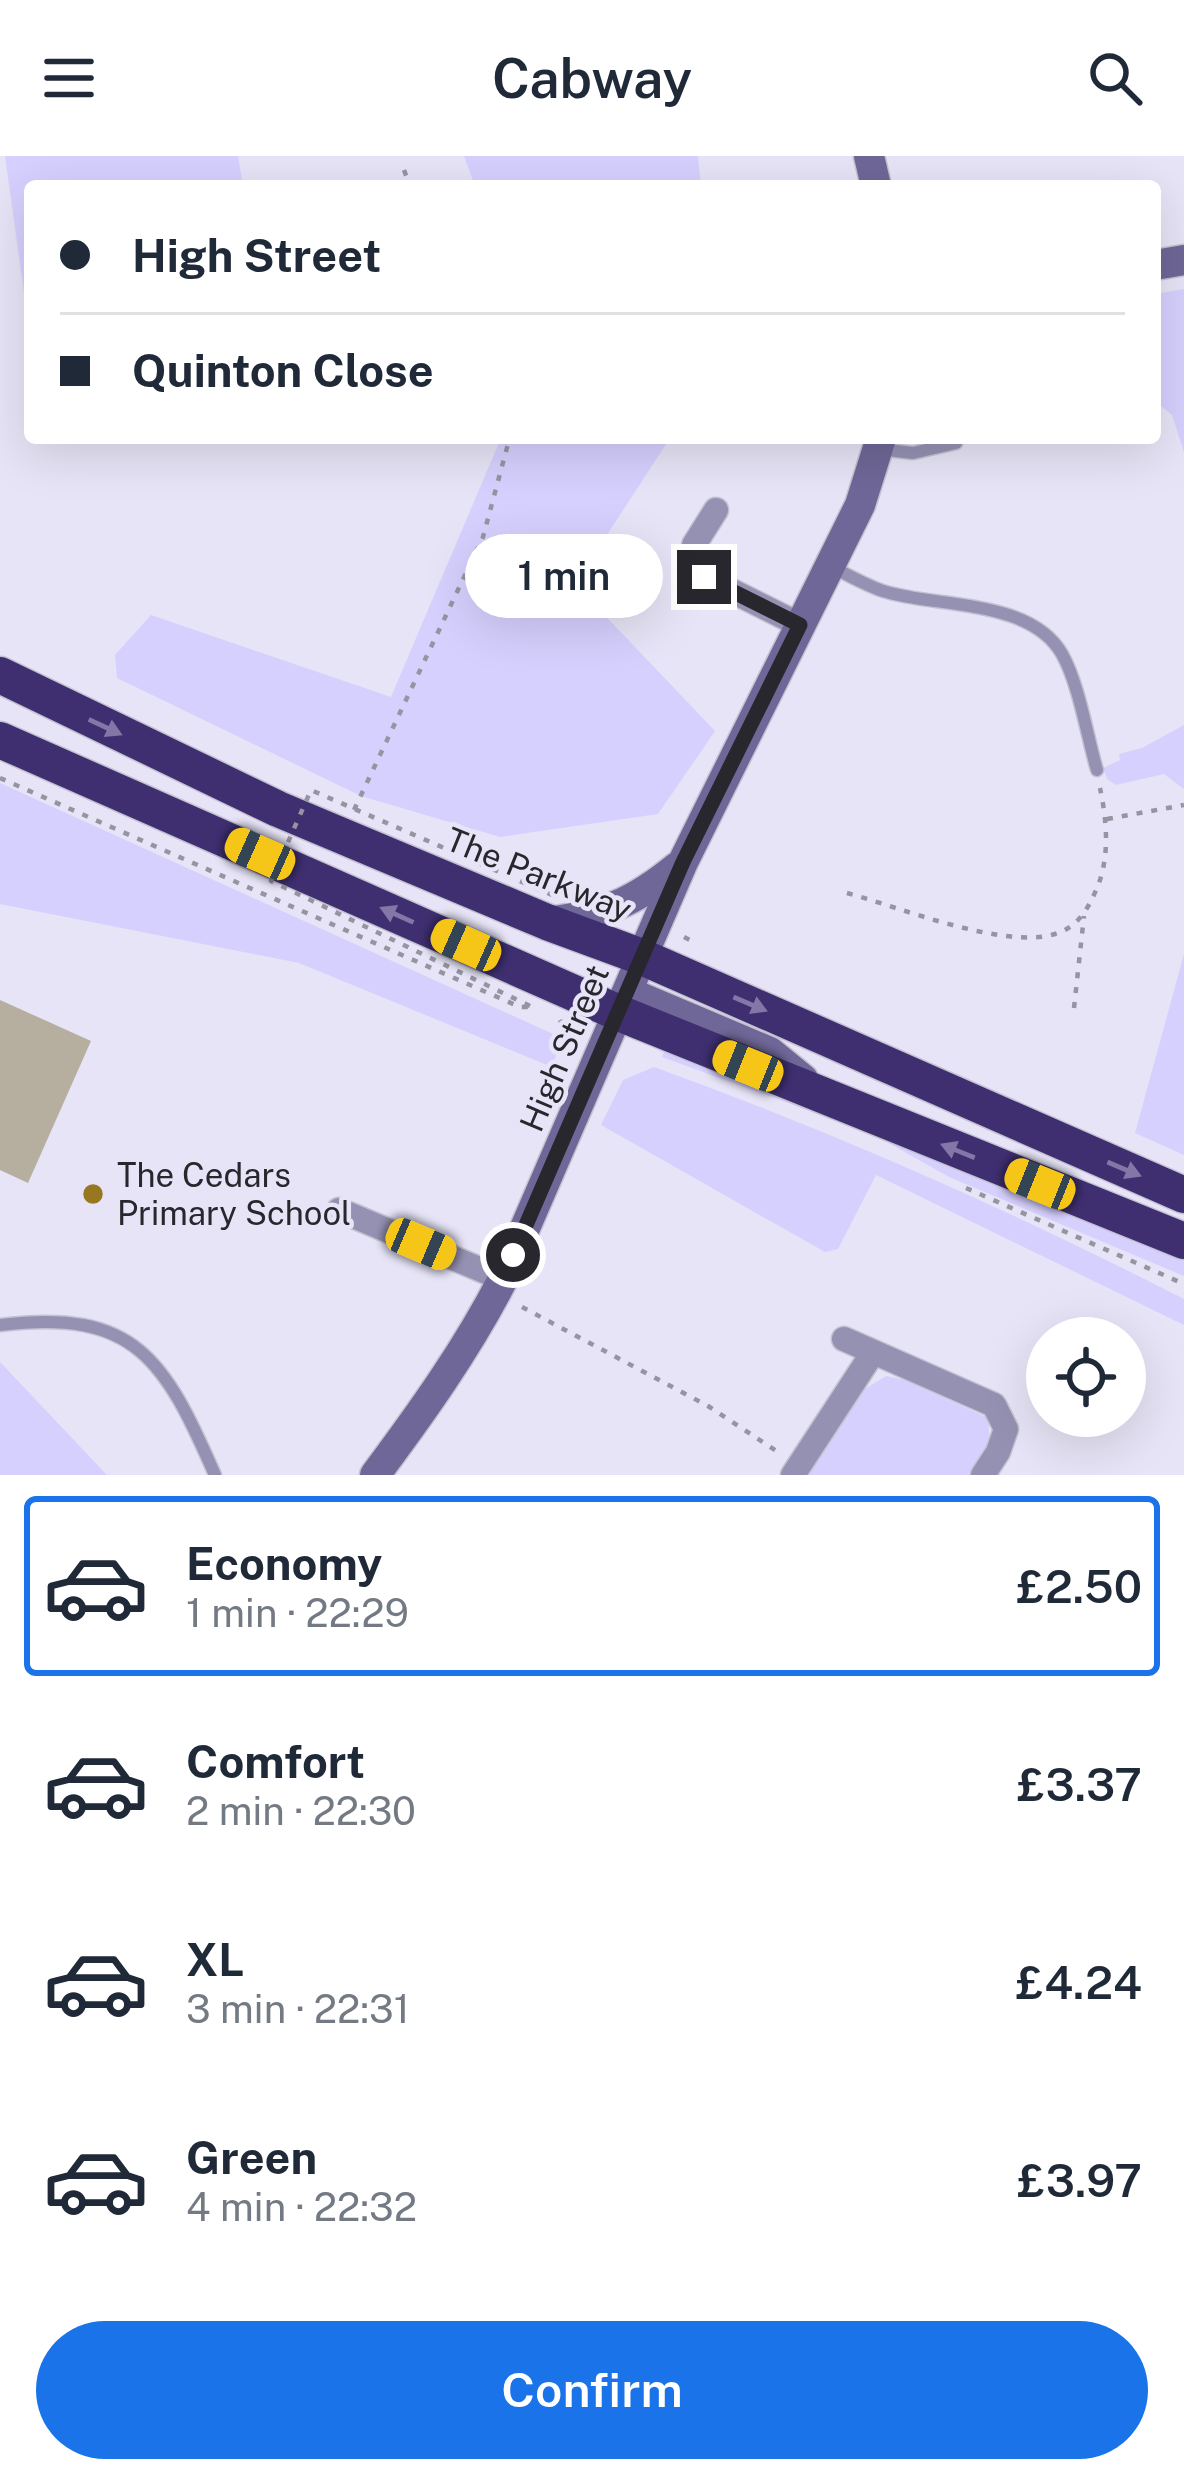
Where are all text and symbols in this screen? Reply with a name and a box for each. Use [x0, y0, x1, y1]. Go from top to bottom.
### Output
icon: menu [36, 45, 102, 111]
icon: search [1082, 45, 1148, 111]
text: Cabway [492, 47, 692, 110]
text: High Street [132, 229, 381, 282]
text: Quinton Close [132, 344, 434, 397]
callout: 1 min [464, 535, 662, 619]
route end [677, 550, 731, 604]
text: 1 min [518, 553, 610, 599]
one-way arrow [88, 717, 123, 737]
street label: The Parkway [441, 820, 637, 928]
car [220, 823, 300, 885]
one-way arrow [379, 904, 414, 924]
car [426, 914, 506, 976]
street label: High Street [512, 959, 616, 1137]
one-way arrow [733, 994, 768, 1014]
car [708, 1036, 788, 1096]
one-way arrow [940, 1141, 976, 1160]
car [1000, 1154, 1080, 1214]
place label: The Cedars Primary School [117, 1156, 351, 1232]
one-way arrow [1107, 1159, 1142, 1179]
marker: The Cedars Primary School [80, 1181, 106, 1207]
car [381, 1213, 461, 1275]
route start [486, 1228, 540, 1282]
map controls [1026, 1317, 1146, 1437]
button: locate [1026, 1317, 1146, 1437]
icon: car [42, 1532, 150, 1640]
text: Economy [186, 1537, 382, 1590]
text: £2.50 [1017, 1560, 1142, 1613]
text: 1 min · 22:29 [186, 1590, 409, 1636]
icon: car [42, 1730, 150, 1838]
text: Comfort [186, 1735, 365, 1788]
text: £3.37 [1017, 1758, 1142, 1811]
text: 2 min · 22:30 [186, 1788, 416, 1834]
icon: car [42, 1928, 150, 2036]
text: XL [186, 1933, 244, 1986]
text: £4.24 [1016, 1956, 1142, 2009]
text: 3 min · 22:31 [186, 1986, 410, 2032]
icon: car [42, 2126, 150, 2234]
text: Green [186, 2131, 317, 2184]
text: £3.97 [1017, 2154, 1142, 2207]
text: 4 min · 22:32 [186, 2184, 417, 2230]
button: Confirm [36, 2321, 1148, 2459]

